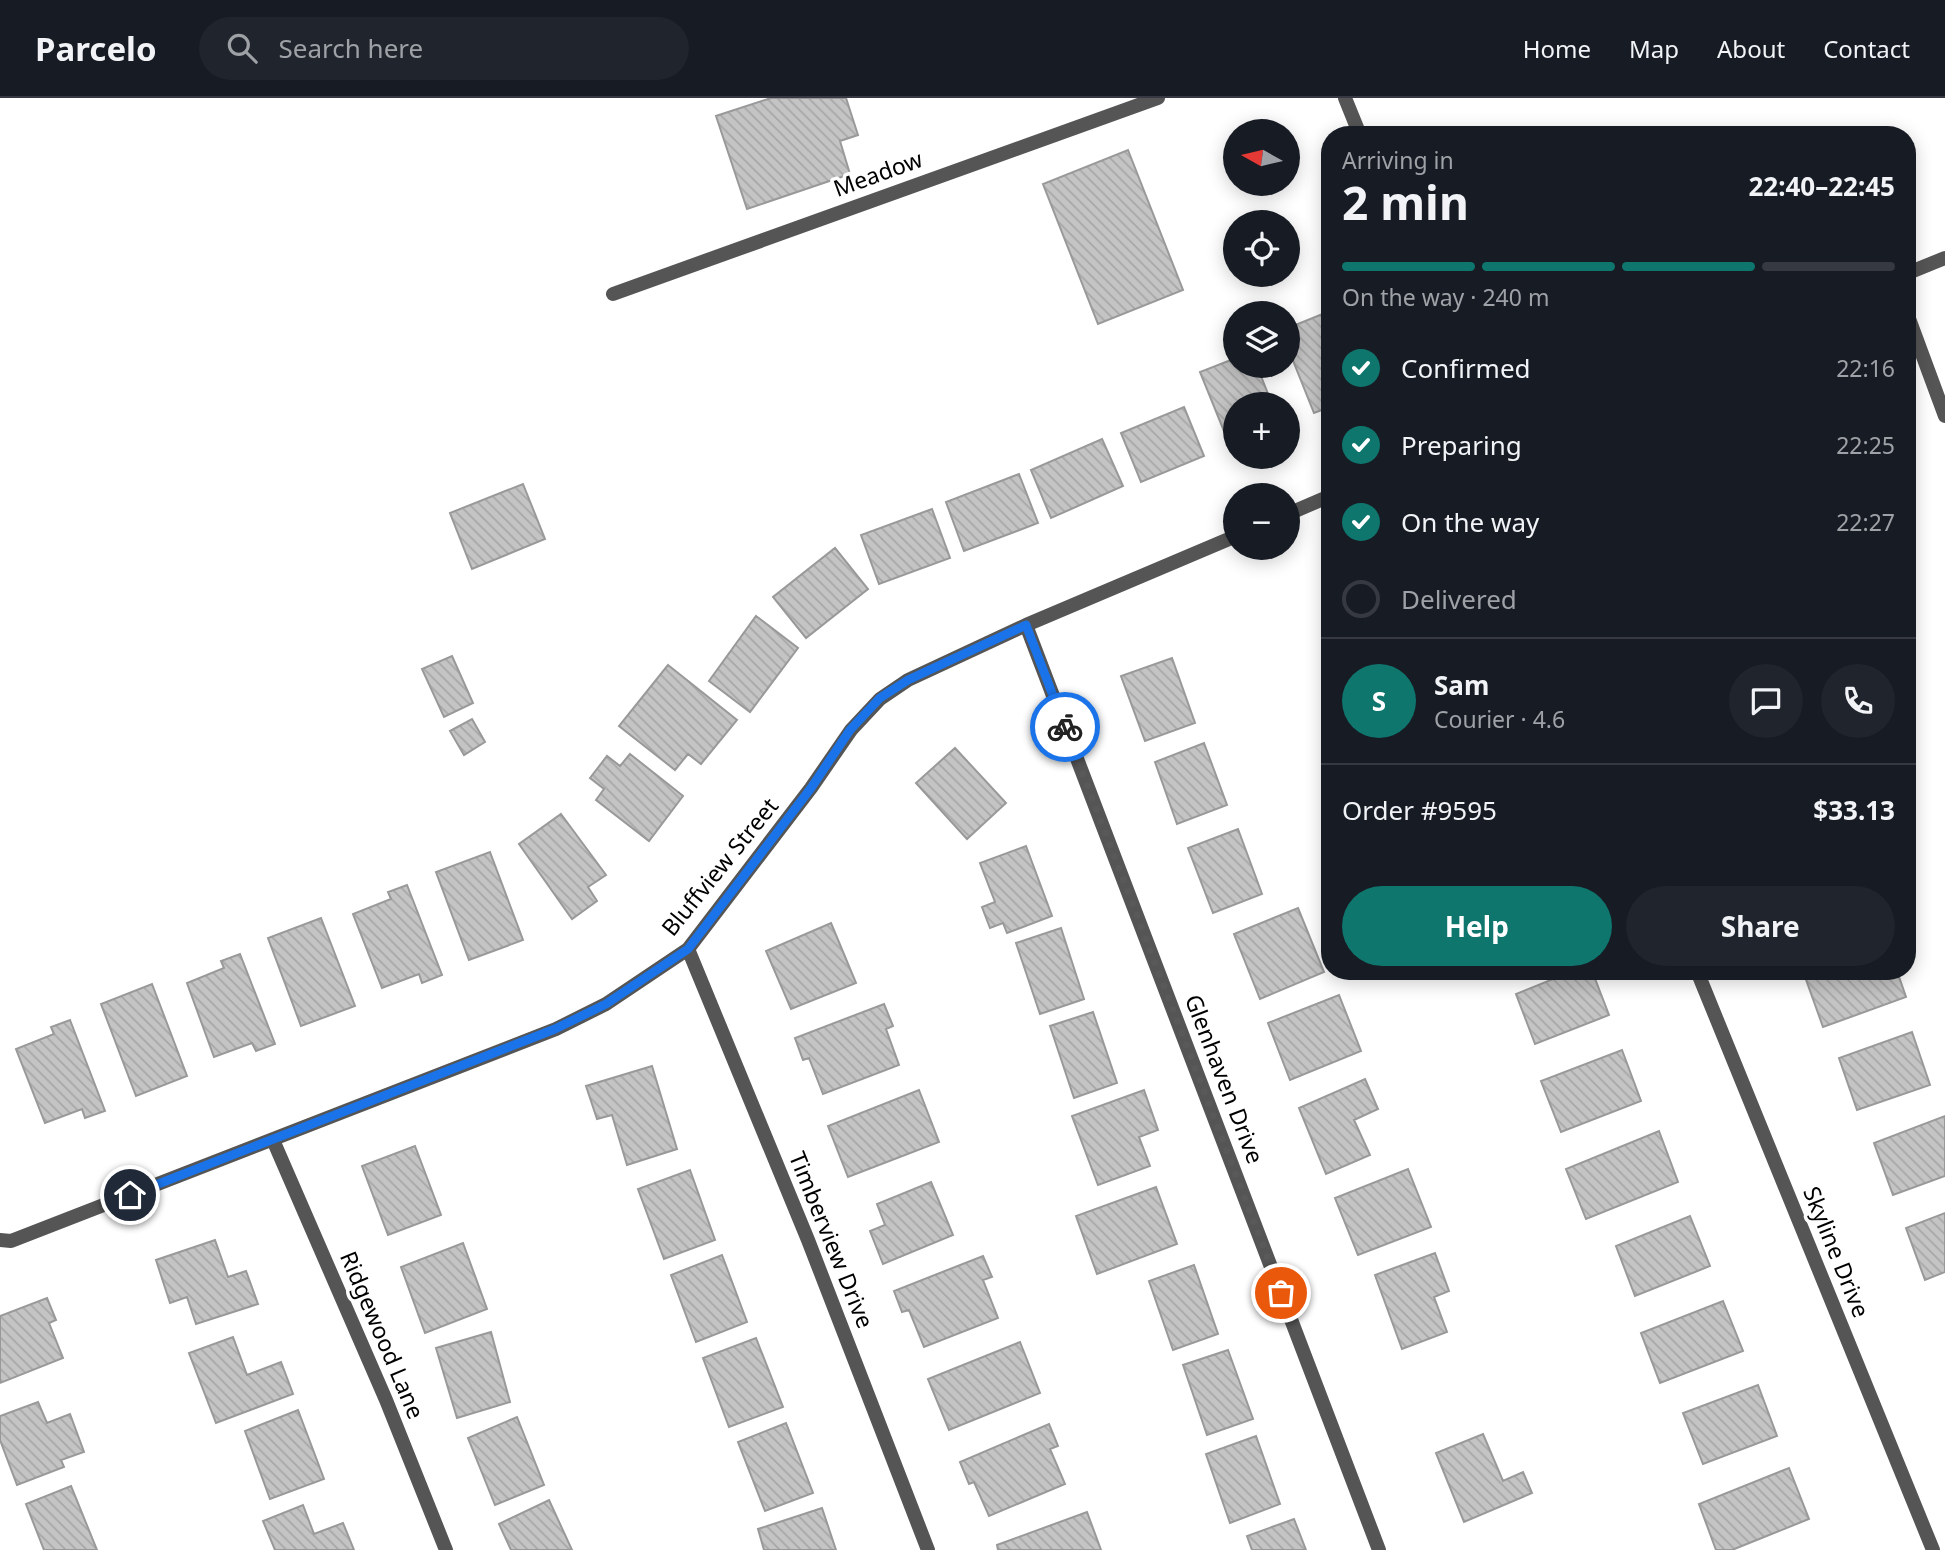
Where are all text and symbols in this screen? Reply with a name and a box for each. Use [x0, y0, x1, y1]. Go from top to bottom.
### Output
search box [199, 17, 689, 80]
text: Parcelo [35, 26, 157, 71]
icon: search [223, 29, 261, 67]
text: Search here [279, 30, 423, 66]
text: Home [1523, 32, 1591, 65]
text: Map [1629, 32, 1679, 65]
text: About [1717, 32, 1785, 65]
text: Contact [1823, 32, 1910, 65]
north arrow [1223, 119, 1300, 196]
map controls [1223, 119, 1300, 560]
street label: Meadow [829, 142, 927, 204]
text: Arriving in [1342, 144, 1454, 176]
text: 22:40–22:45 [1748, 168, 1895, 204]
text: 2 min [1342, 171, 1469, 233]
button: locate [1223, 210, 1300, 287]
text: On the way · 240 m [1342, 281, 1549, 313]
button: layers [1223, 301, 1300, 378]
icon: check [1342, 349, 1380, 387]
text: Confirmed [1401, 350, 1531, 386]
text: 22:16 [1836, 352, 1895, 384]
button: + [1223, 392, 1300, 469]
icon: check [1342, 426, 1380, 464]
text: Preparing [1401, 427, 1522, 463]
text: 22:25 [1836, 429, 1895, 461]
button: − [1223, 483, 1300, 560]
icon: check [1342, 503, 1380, 541]
text: On the way [1401, 504, 1539, 540]
text: 22:27 [1836, 506, 1895, 538]
text: Delivered [1401, 581, 1517, 617]
button: chat [1729, 664, 1803, 738]
button: phone [1821, 664, 1895, 738]
text: Sam [1434, 667, 1489, 703]
text: S [1372, 683, 1386, 719]
courier [1030, 692, 1100, 762]
text: Courier · 4.6 [1434, 703, 1565, 735]
icon: bike [1046, 708, 1084, 746]
street label: Bluffview Street [654, 791, 785, 942]
text: Order #9595 [1342, 792, 1497, 828]
text: $33.13 [1813, 792, 1895, 828]
button: Help [1342, 886, 1612, 966]
button: Share [1626, 886, 1895, 966]
street label: Glenhaven Drive [1178, 989, 1272, 1168]
street label: Timberview Drive [782, 1147, 882, 1333]
pin [100, 1165, 160, 1225]
icon: home [111, 1176, 149, 1214]
street label: Skyline Drive [1796, 1181, 1878, 1322]
street label: Ridgewood Lane [333, 1246, 433, 1423]
pin [1251, 1263, 1311, 1323]
icon: bag [1262, 1274, 1300, 1312]

